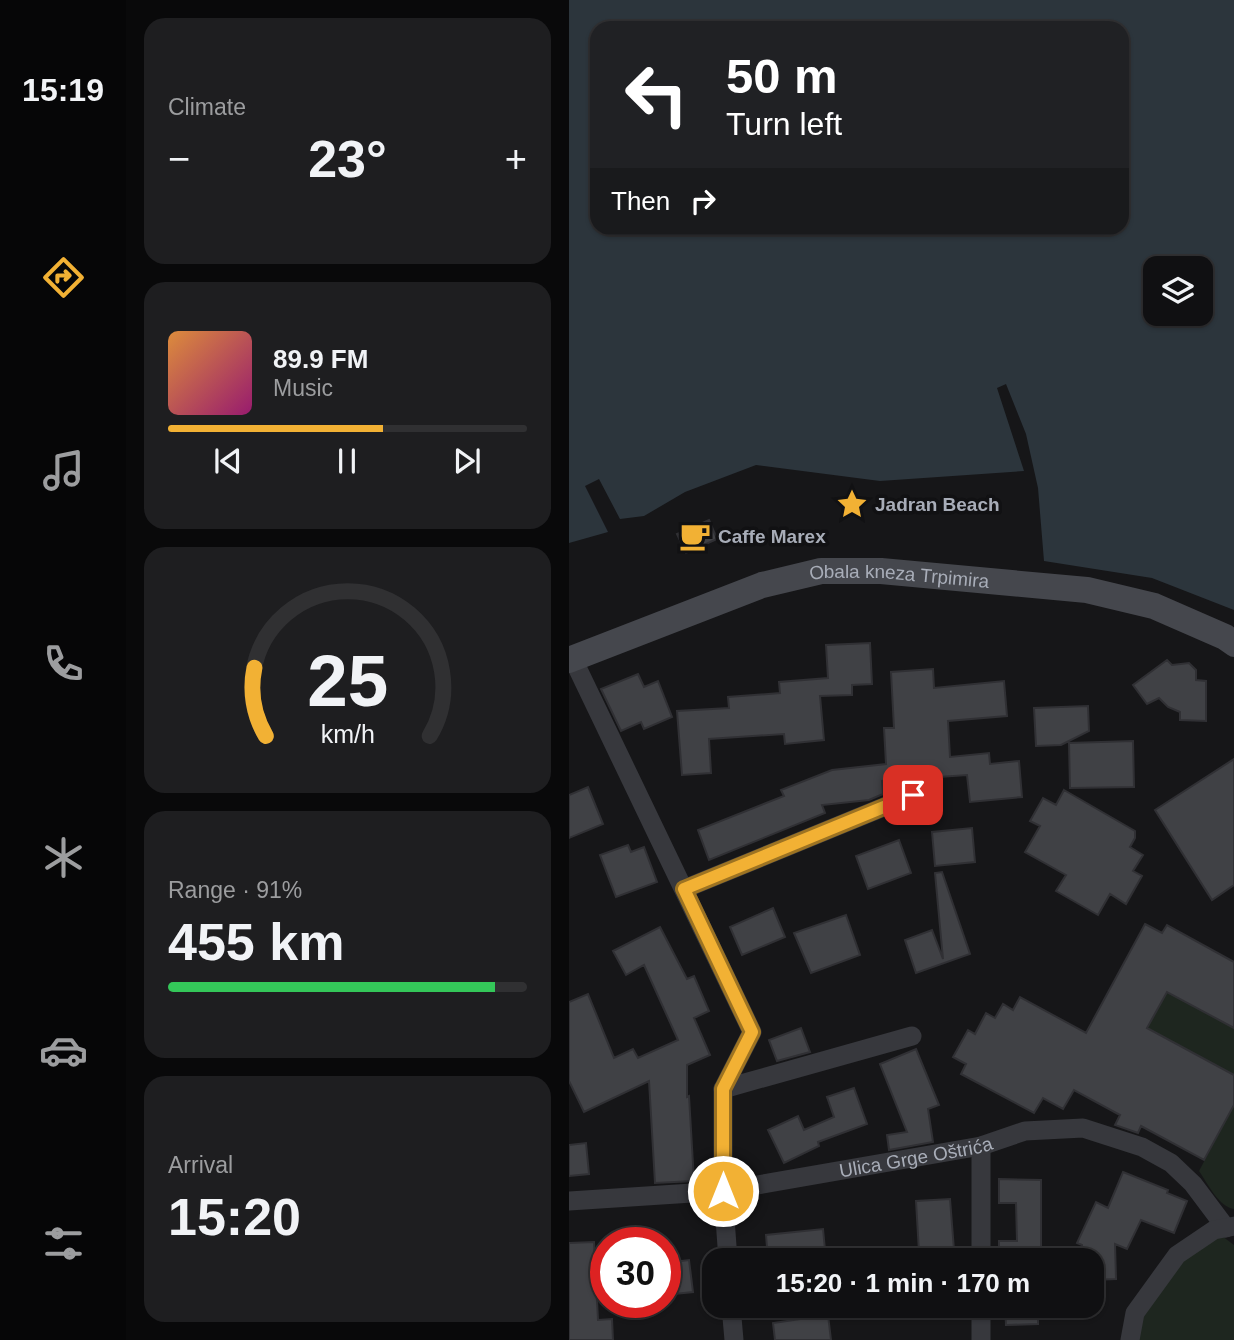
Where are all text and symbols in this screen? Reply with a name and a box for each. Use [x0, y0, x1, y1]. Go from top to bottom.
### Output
icon: left [611, 49, 702, 140]
text: 50 m [726, 49, 838, 103]
text: 15:19 [22, 72, 104, 108]
text: Climate [168, 94, 246, 120]
text: Turn left [726, 106, 842, 142]
text: 23° [308, 130, 387, 188]
text: − [168, 138, 190, 180]
text: + [505, 138, 527, 180]
icon: right [684, 182, 722, 220]
text: Then [611, 186, 670, 216]
icon: directions [39, 253, 88, 302]
map controls [1143, 256, 1213, 326]
button: layers [1143, 256, 1213, 326]
text: 89.9 FM [273, 344, 368, 374]
text: Music [273, 375, 333, 401]
icon: previous [209, 442, 247, 480]
icon: pause [328, 442, 366, 480]
icon: next [448, 442, 486, 480]
icon: music [39, 446, 88, 495]
place icon: Jadran Beach [835, 487, 869, 521]
place label: Jadran Beach [875, 494, 1000, 515]
cafe icon: Caffe Marex [678, 519, 712, 553]
place label: Caffe Marex [718, 526, 826, 547]
street label: Obala kneza Trpimira [807, 560, 991, 591]
icon: phone [39, 639, 88, 688]
text: 25 [307, 640, 388, 721]
text: km/h [320, 720, 375, 748]
pin [883, 765, 943, 825]
icon: arrive [894, 776, 932, 814]
icon: climate [39, 833, 88, 882]
text: Range · 91% [168, 877, 302, 903]
text: 455 km [168, 913, 344, 971]
icon: car [39, 1026, 88, 1075]
street label: Ulica Grge Oštrića [837, 1132, 996, 1181]
text: Arrival [168, 1152, 233, 1178]
position arrow [686, 1154, 760, 1228]
text: 15:20 [168, 1188, 301, 1246]
icon: filters [39, 1219, 88, 1268]
speed limit sign: 30 [590, 1227, 681, 1318]
text: 15:20 · 1 min · 170 m [776, 1268, 1030, 1298]

